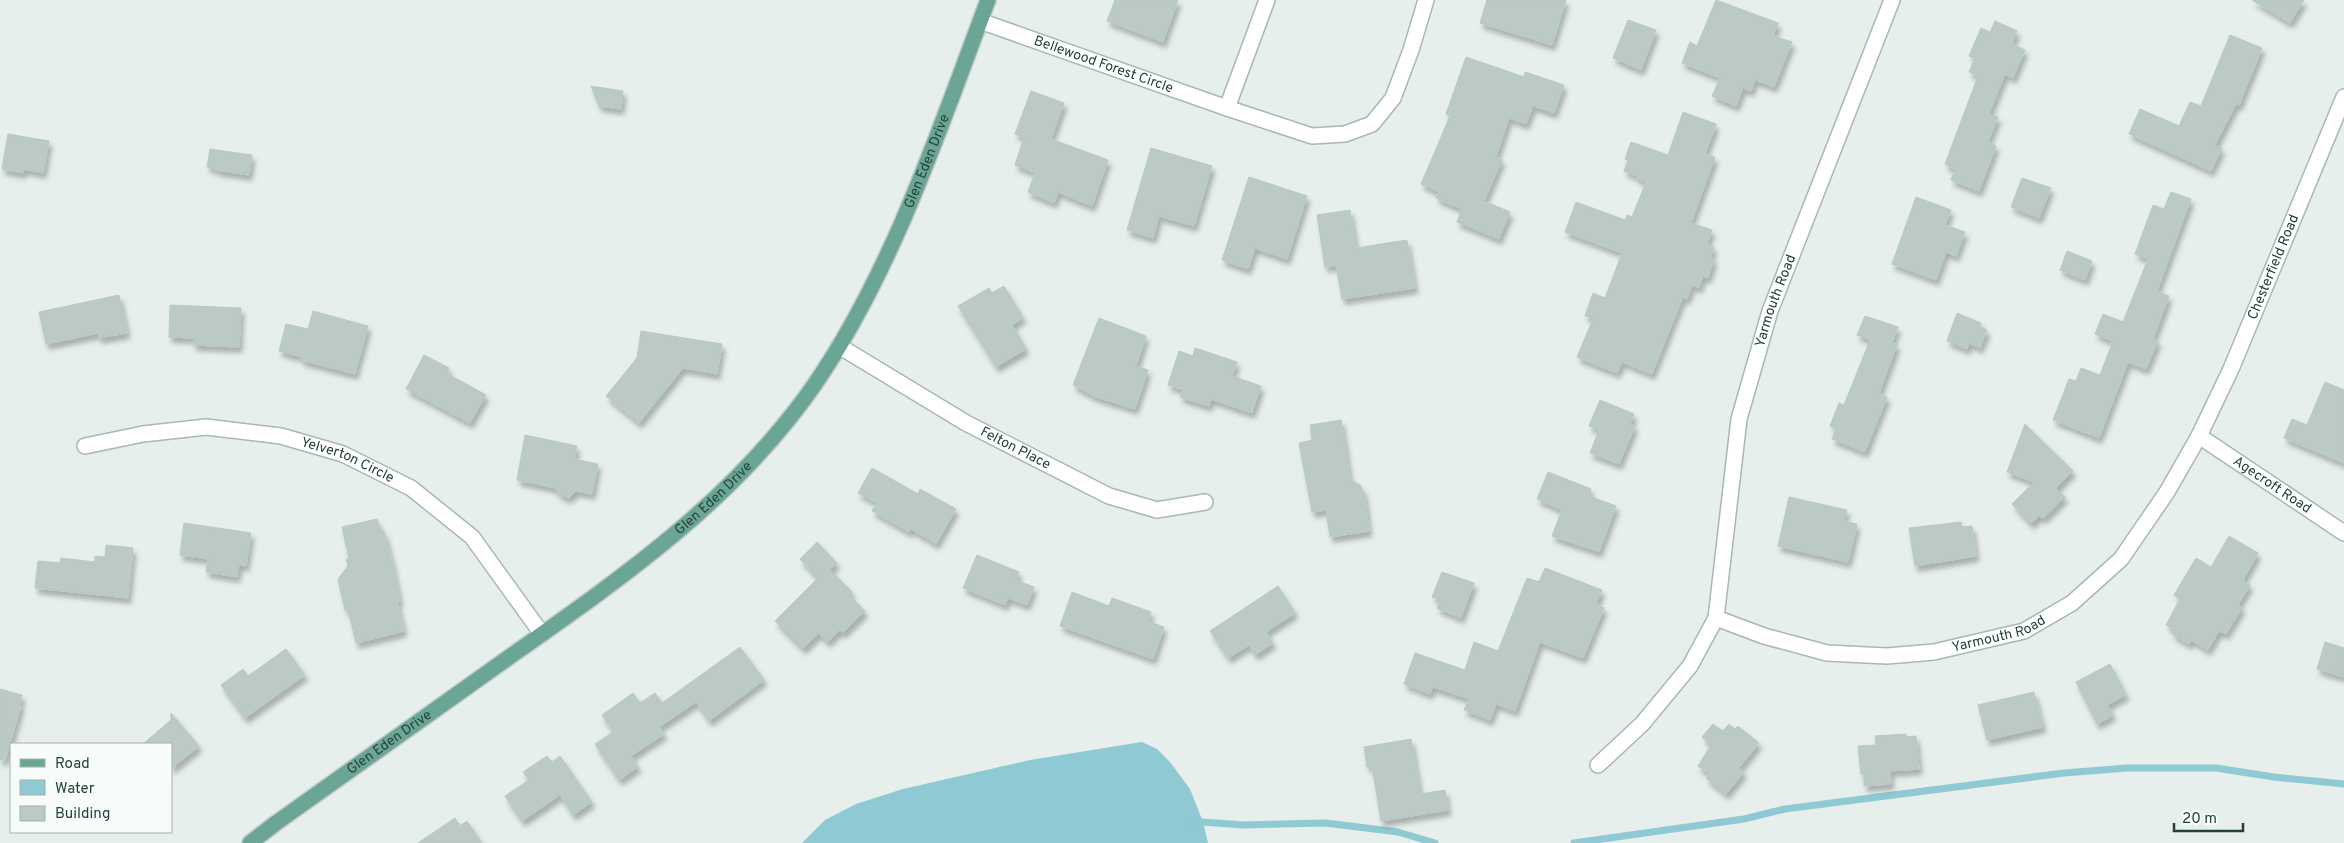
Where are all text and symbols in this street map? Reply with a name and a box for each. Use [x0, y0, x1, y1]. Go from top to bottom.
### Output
street label: Bellewood Forest Circle [1032, 32, 1176, 97]
street label: Glen Eden Drive [900, 112, 953, 211]
street label: Chesterfield Road [2244, 212, 2303, 322]
street label: Yarmouth Road [1752, 252, 1800, 349]
street label: Felton Place [977, 423, 1053, 473]
street label: Yelverton Circle [299, 434, 397, 487]
street label: Agecroft Road [2230, 453, 2315, 517]
street label: Glen Eden Drive [671, 458, 756, 539]
street label: Yarmouth Road [1950, 612, 2049, 656]
street label: Glen Eden Drive [344, 706, 435, 778]
legend [10, 743, 172, 833]
text: Road [55, 755, 90, 774]
text: Water [55, 780, 95, 799]
scale bar [2174, 800, 2243, 832]
text: Building [55, 805, 110, 824]
text: 20 m [2182, 810, 2217, 829]

